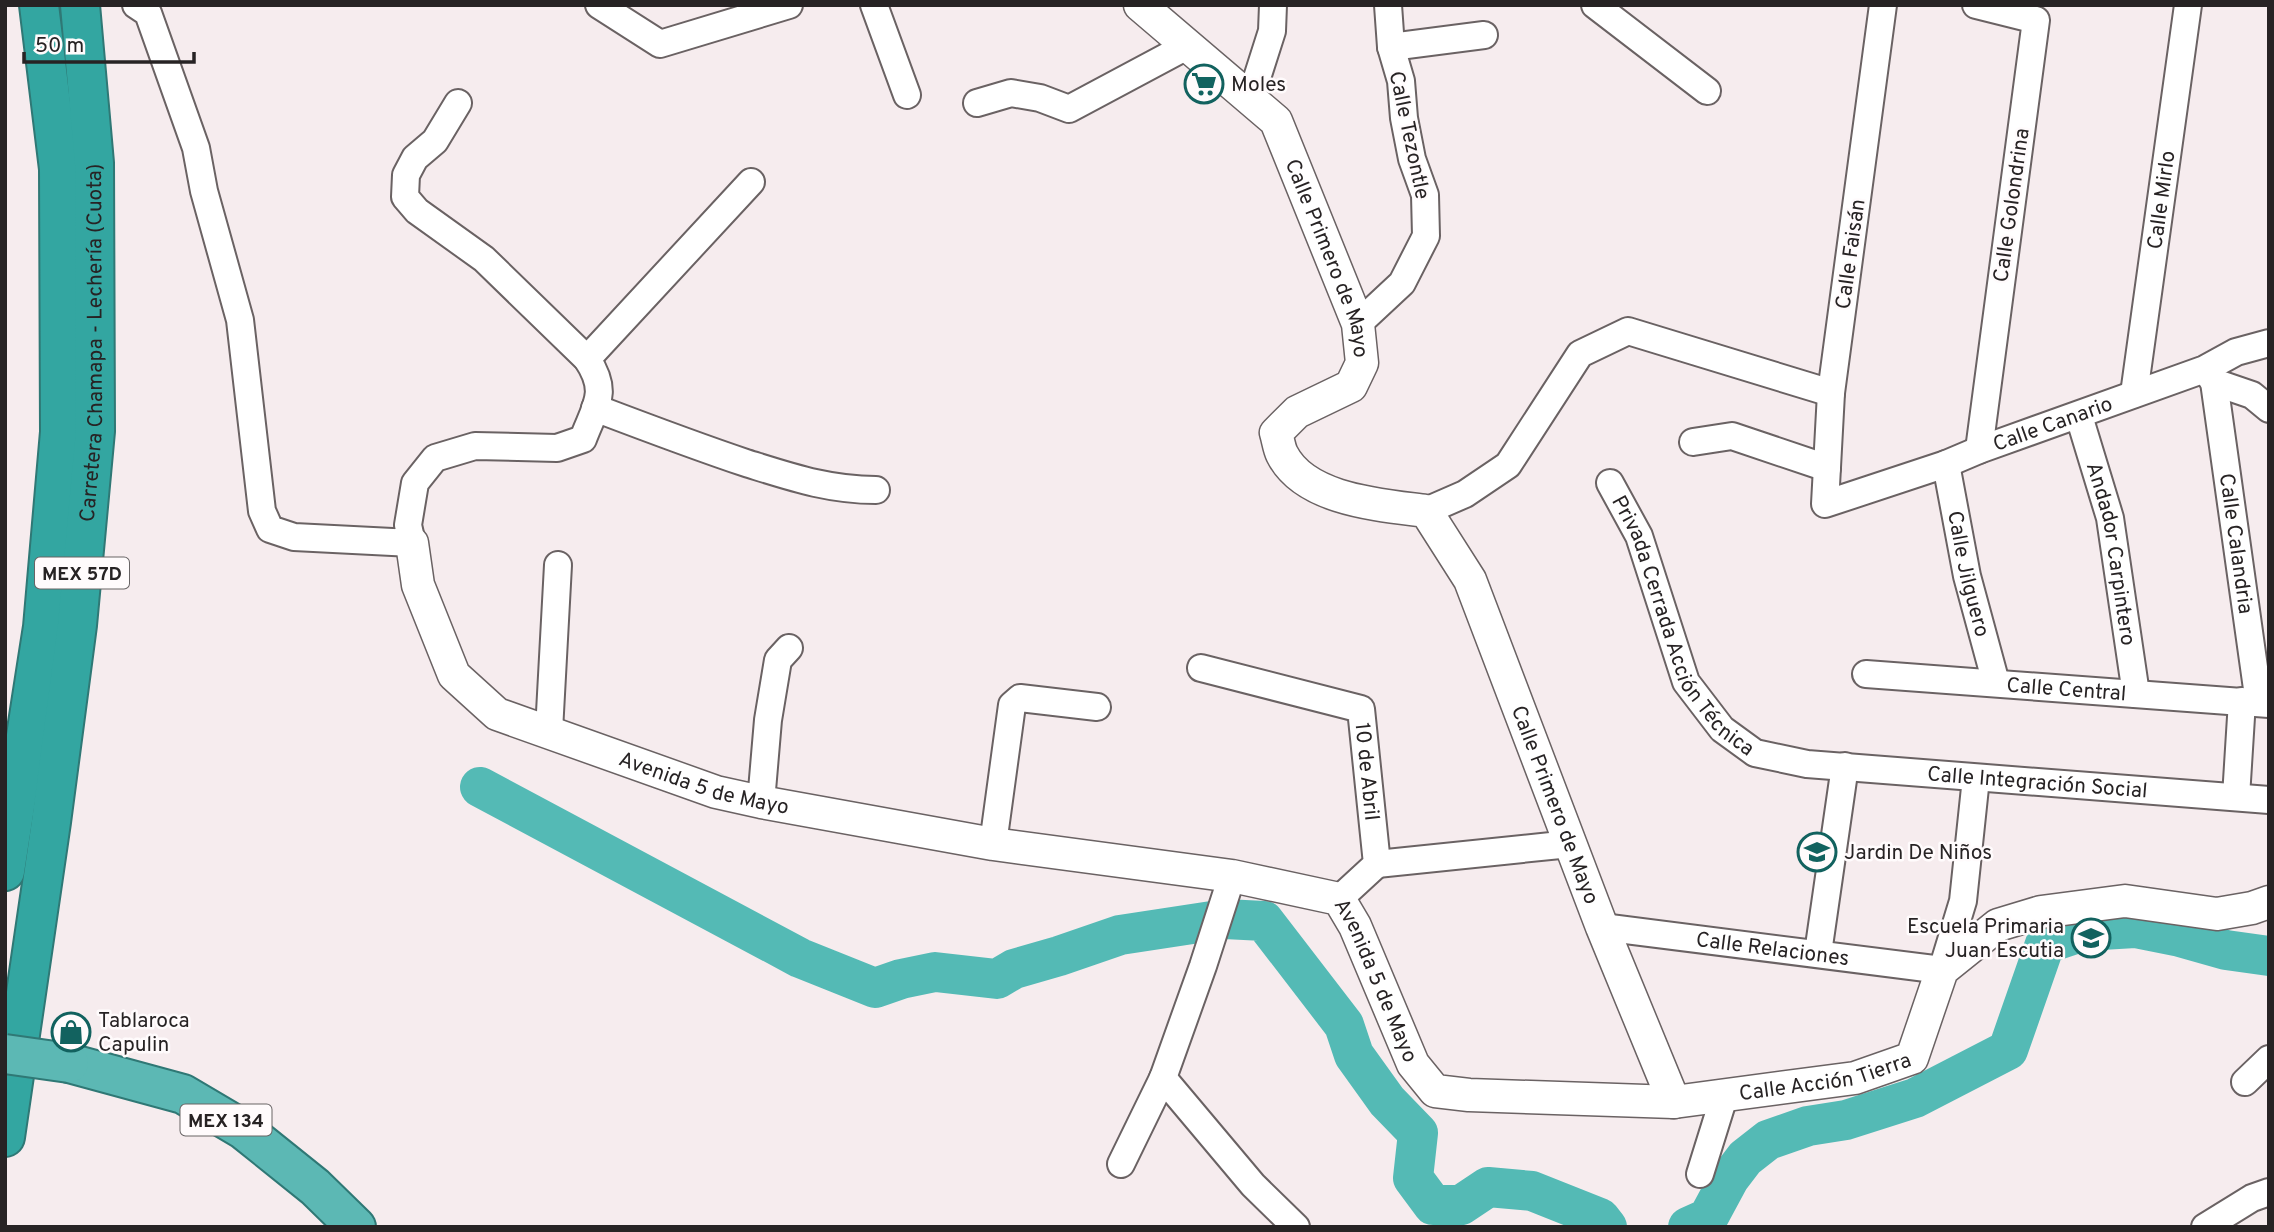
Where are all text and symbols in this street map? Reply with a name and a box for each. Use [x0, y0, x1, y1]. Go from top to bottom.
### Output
scale bar [24, 21, 194, 65]
text: 50 m [35, 33, 84, 60]
supermarket icon: Moles [1183, 63, 1225, 105]
street label: Calle Tezontle [1382, 69, 1435, 202]
place label: Moles [1231, 72, 1286, 99]
street label: Calle Golondrina [1988, 126, 2037, 284]
street label: Calle Mirlo [2142, 149, 2183, 251]
street label: Calle Primero de Mayo [1278, 155, 1373, 359]
street label: Carretera Chamapa - Lechería (Cuota) [75, 163, 110, 523]
street label: Calle Faisán [1830, 197, 1873, 311]
street label: Calle Canario [1990, 391, 2117, 459]
street label: Andador Carpintero [2079, 459, 2141, 647]
street label: Calle Calandria [2212, 472, 2258, 616]
street label: Privada Cerrada Acción Técnica [1604, 491, 1759, 763]
street label: Calle Jilguero [1940, 509, 1995, 640]
road number: MEX 57D [35, 558, 129, 588]
street label: Calle Central [2005, 672, 2127, 708]
street label: Calle Primero de Mayo [1504, 702, 1604, 908]
street label: 10 de Abril [1347, 721, 1384, 822]
street label: Avenida 5 de Mayo [615, 746, 791, 822]
street label: Calle Integración Social [1926, 761, 2148, 805]
school or university icon: Jardin De Niños [1796, 831, 1838, 873]
place label: Jardin De Niños [1844, 840, 1992, 867]
street label: Avenida 5 de Mayo [1327, 894, 1423, 1067]
place label: Escuela Primaria Juan Escutia [1907, 914, 2064, 965]
school or university icon: Escuela Primaria Juan Escutia [2070, 917, 2112, 959]
street label: Calle Relaciones [1694, 927, 1851, 973]
place label: Tablaroca Capulin [98, 1008, 190, 1059]
shop icon: Tablaroca Capulin [50, 1011, 92, 1053]
street label: Calle Acción Tierra [1738, 1047, 1915, 1108]
road number: MEX 134 [180, 1104, 272, 1136]

